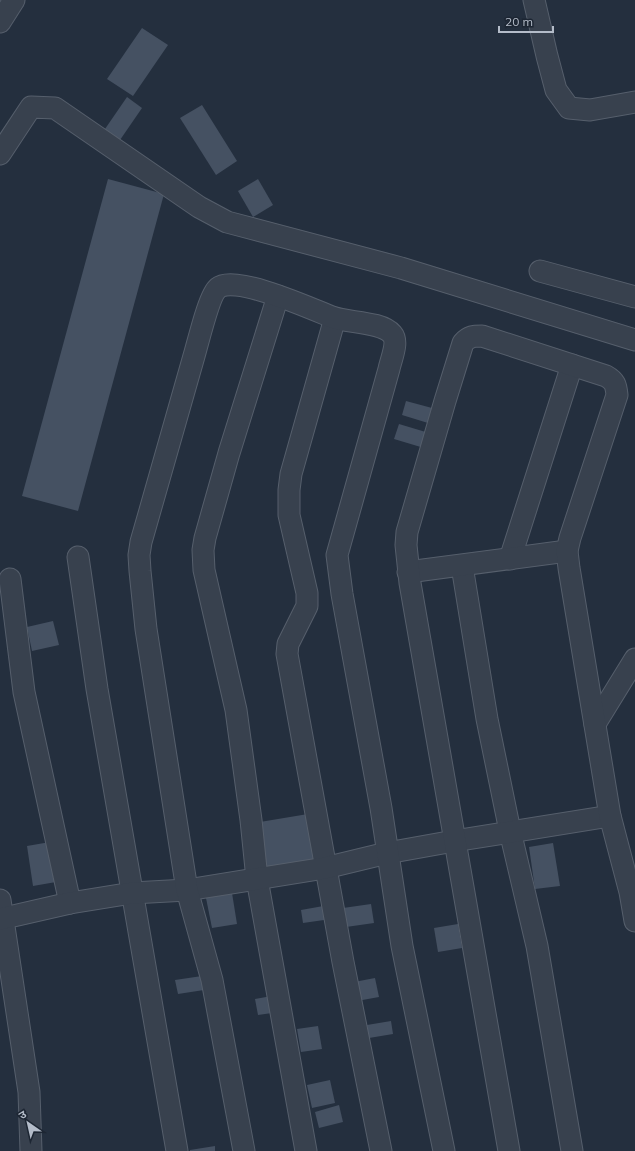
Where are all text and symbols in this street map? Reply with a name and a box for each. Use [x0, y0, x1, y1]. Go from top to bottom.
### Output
scale bar [499, 8, 553, 34]
text: 20 m [505, 14, 533, 29]
north arrow [8, 1103, 48, 1143]
text: उ [16, 1107, 29, 1122]

